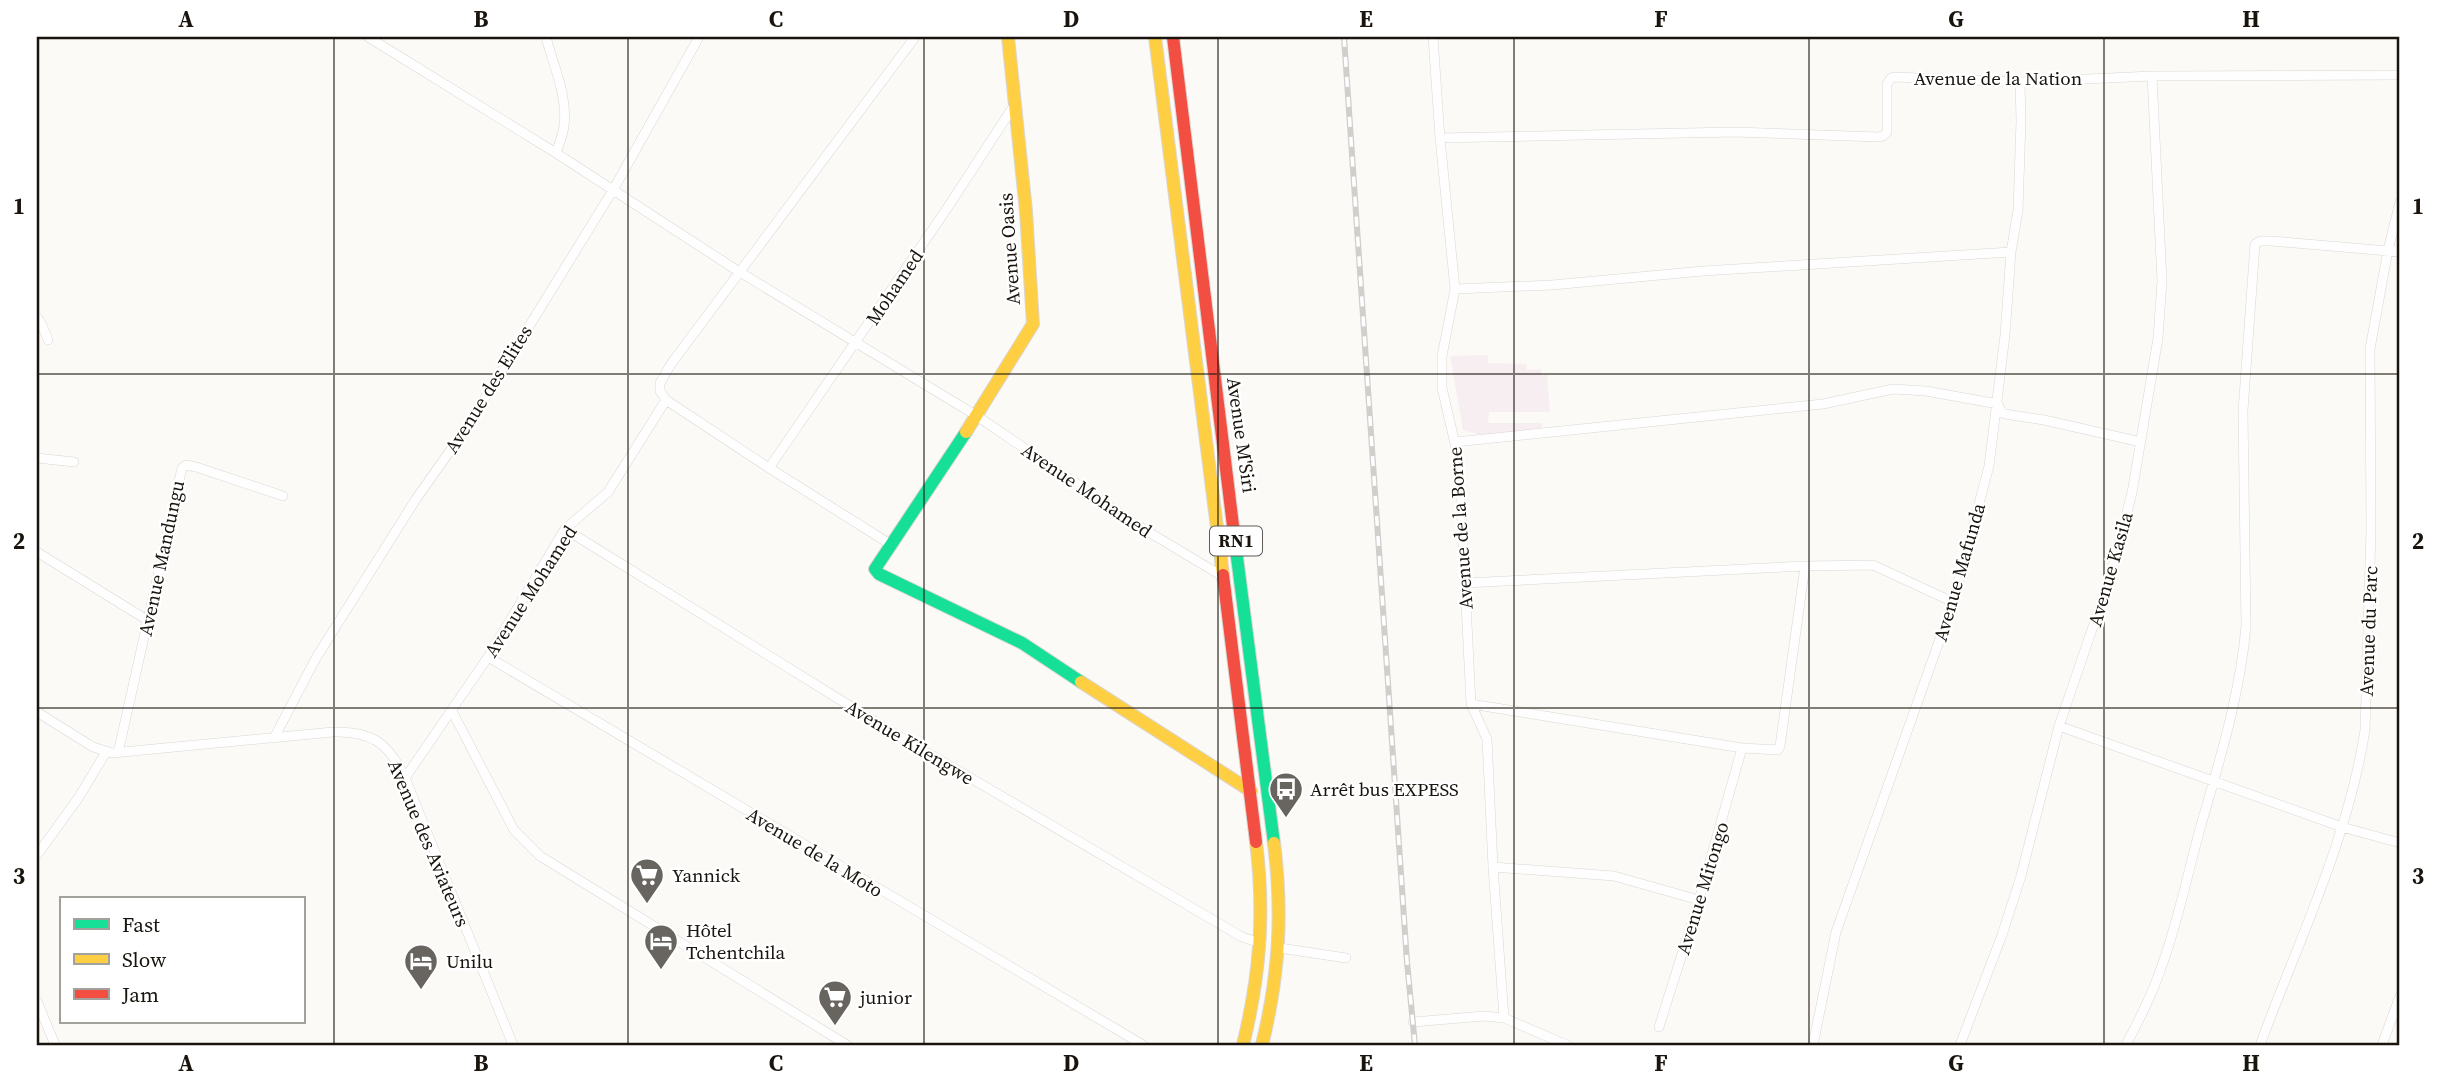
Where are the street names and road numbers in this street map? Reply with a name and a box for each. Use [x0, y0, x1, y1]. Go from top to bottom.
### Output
street label: Avenue de la Nation [1914, 65, 2082, 91]
street label: Avenue Oasis [992, 192, 1026, 306]
street label: Mohamed [859, 244, 929, 330]
street label: Avenue des Elites [438, 320, 538, 458]
street label: Avenue M'Siri [1221, 376, 1263, 495]
street label: Avenue Mohamed [1017, 437, 1158, 544]
street label: Avenue de la Borne [1441, 446, 1479, 610]
street label: Avenue Mandungu [132, 478, 190, 638]
street label: Avenue Mafunda [1927, 500, 1991, 644]
street label: Avenue Kasila [2081, 508, 2139, 629]
street label: Avenue Mohamed [478, 520, 583, 662]
road number: RN1 [1210, 526, 1262, 556]
street label: Avenue du Parc [2353, 565, 2383, 697]
street label: Avenue Kilengwe [841, 693, 979, 791]
street label: Avenue des Aviateurs [382, 755, 476, 931]
street label: Avenue de la Moto [742, 801, 888, 903]
street label: Avenue Mitongo [1669, 818, 1735, 958]

